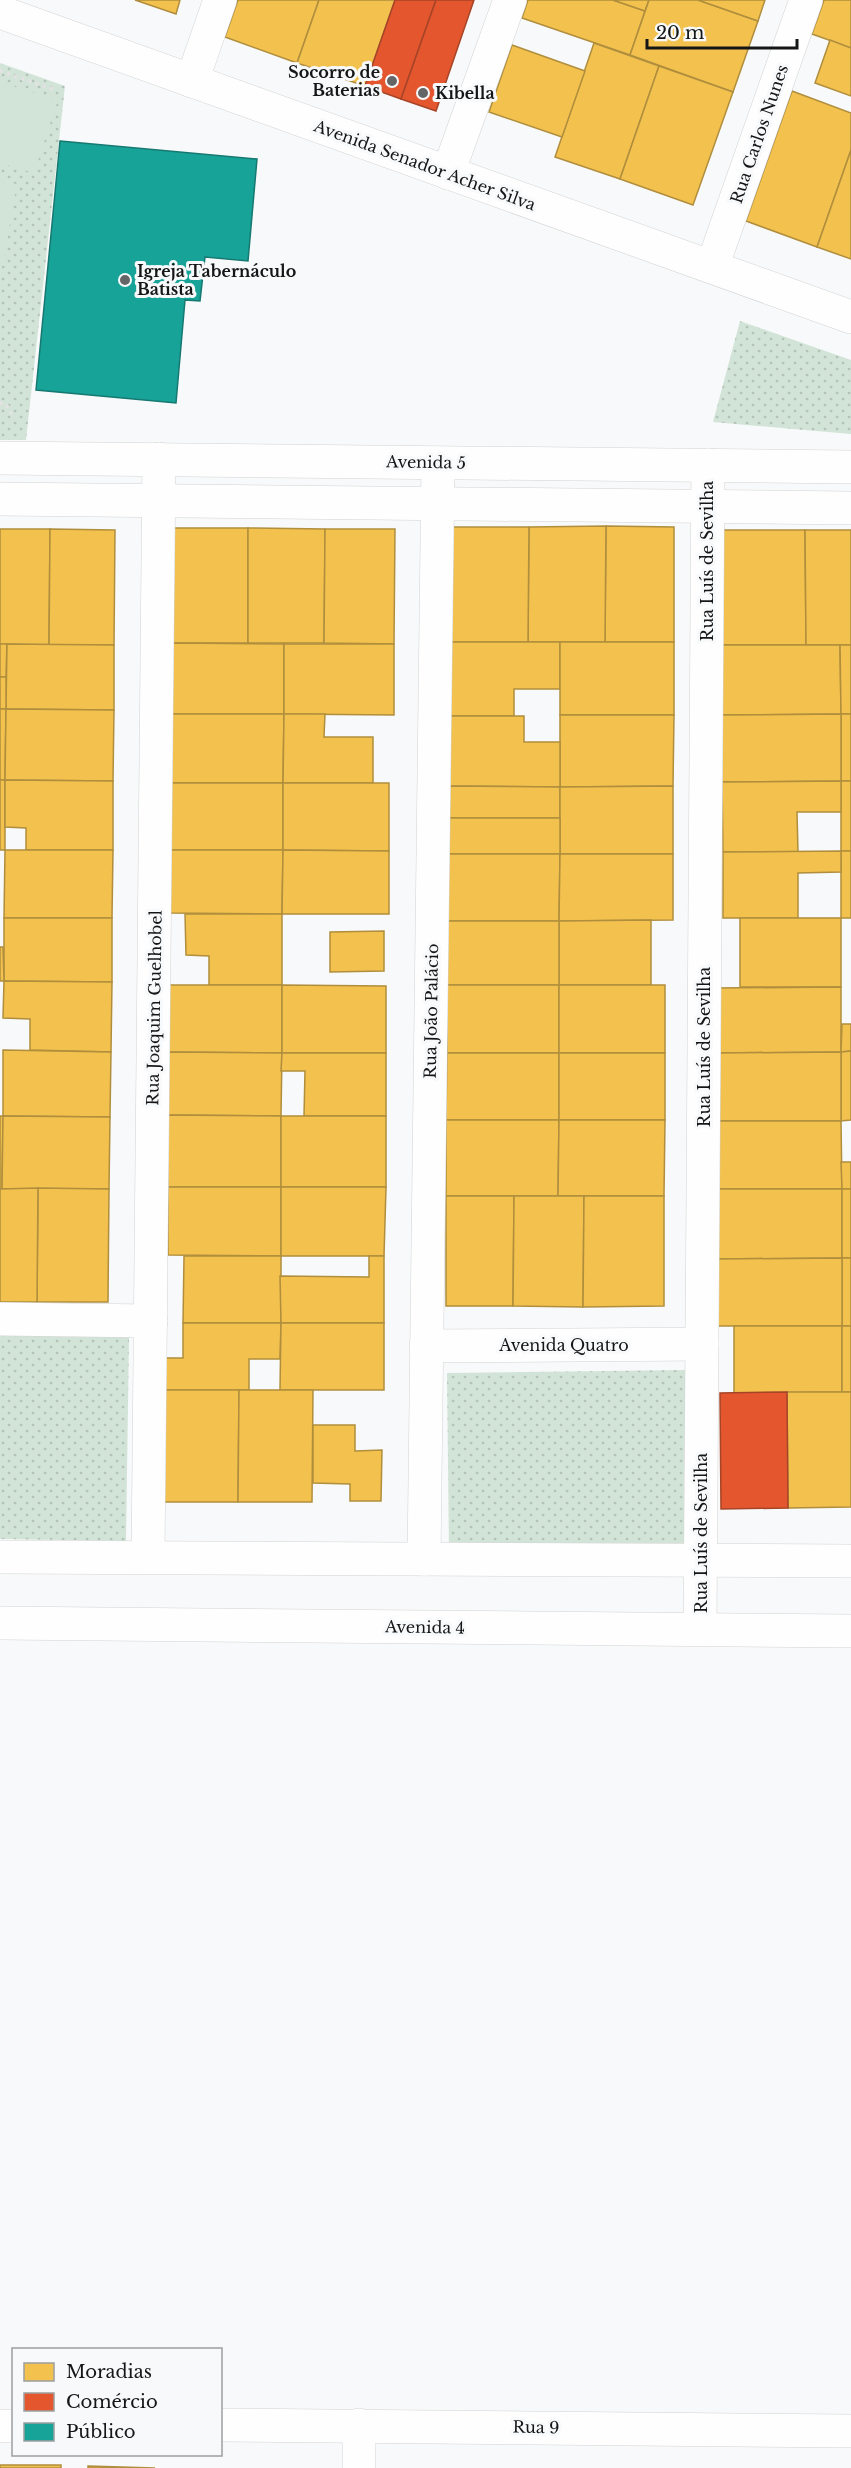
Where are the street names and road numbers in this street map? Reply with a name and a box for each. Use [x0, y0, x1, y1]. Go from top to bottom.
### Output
street label: Rua Carlos Nunes [726, 62, 792, 206]
street label: Avenida Senador Acher Silva [311, 115, 539, 215]
street label: Avenida 5 [385, 451, 466, 473]
street label: Rua Luís de Sevilha [697, 481, 717, 641]
street label: Rua Joaquim Guelhobel [142, 910, 166, 1106]
street label: Rua João Palácio [420, 943, 442, 1079]
street label: Rua Luís de Sevilha [694, 967, 714, 1127]
street label: Avenida Quatro [498, 1335, 629, 1355]
street label: Rua Luís de Sevilha [691, 1453, 711, 1613]
street label: Avenida 4 [384, 1616, 465, 1638]
street label: Rua 9 [512, 2417, 560, 2437]

